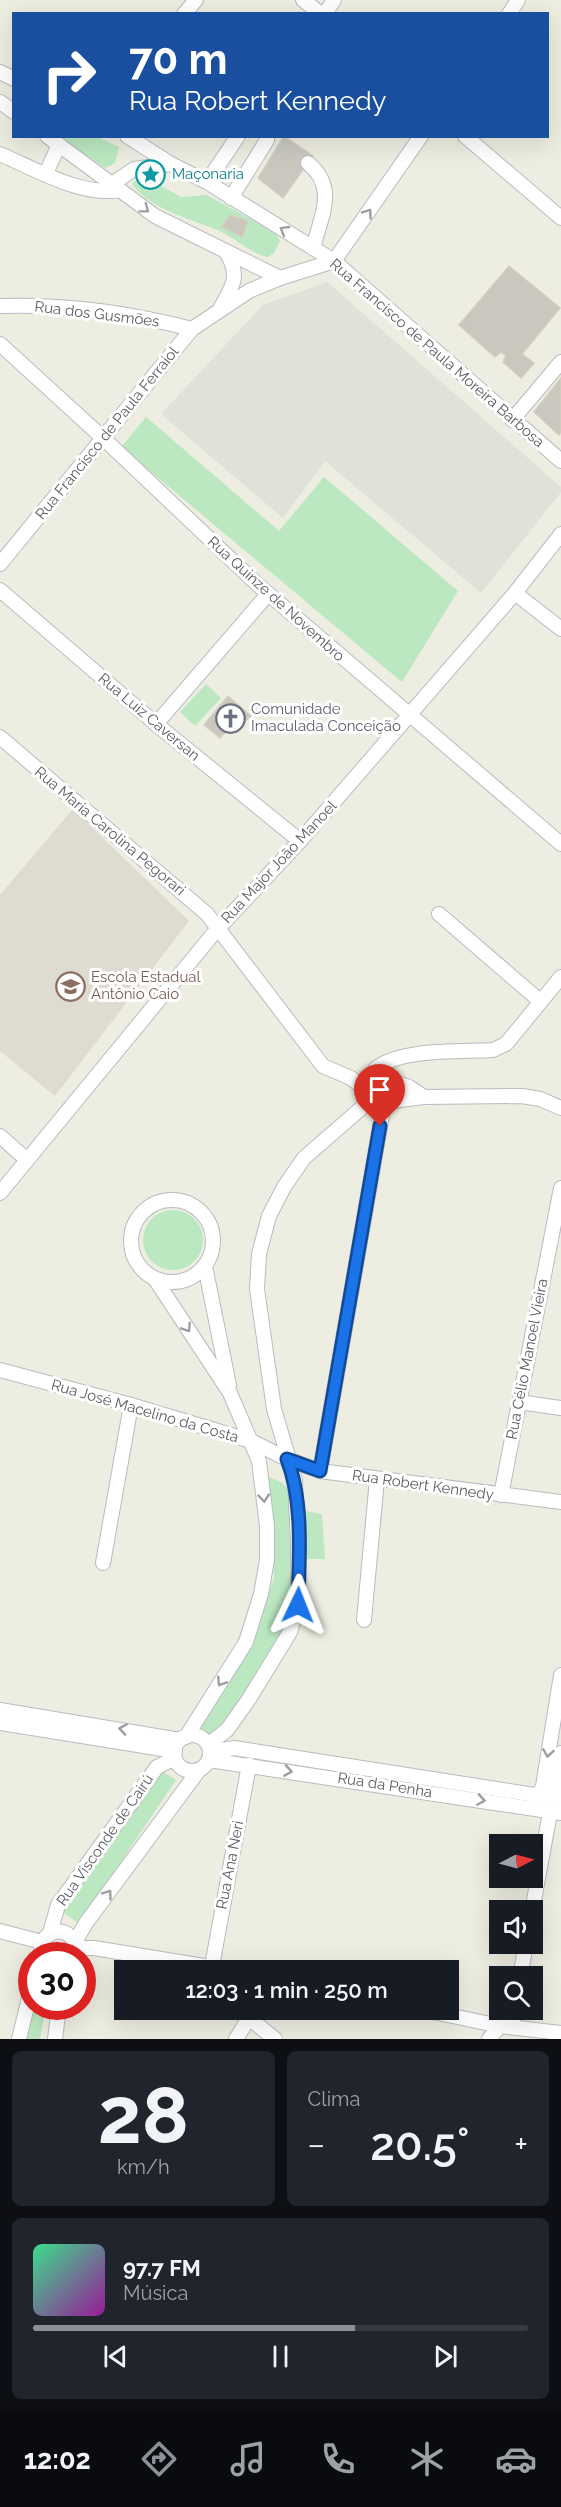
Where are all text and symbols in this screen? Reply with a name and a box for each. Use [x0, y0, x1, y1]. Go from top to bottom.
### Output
text: 70 m [129, 35, 228, 84]
icon: right [30, 36, 108, 114]
text: Rua Robert Kennedy [129, 85, 386, 116]
place icon: Maçonaria [135, 158, 167, 190]
place label: Maçonaria [172, 165, 244, 183]
one-way arrow [139, 201, 150, 212]
one-way arrow [361, 209, 372, 220]
one-way arrow [280, 227, 291, 238]
street label: Rua Francisco de Paula Moreira Barbosa [326, 255, 548, 451]
street label: Rua dos Gusmões [34, 297, 160, 331]
street label: Rua Francisco de Paula Ferraiol [32, 342, 183, 523]
street label: Rua Quinze de Novembro [204, 533, 348, 665]
street label: Rua Luiz Caversan [95, 669, 203, 765]
place label: Comunidade Imaculada Conceição [251, 700, 401, 735]
church icon: Comunidade Imaculada Conceição [214, 702, 246, 734]
street label: Rua Maria Carolina Pegorari [31, 763, 189, 899]
street label: Rua Major João Manoel [217, 796, 341, 927]
place label: Escola Estadual Antônio Caio [91, 968, 201, 1003]
school or university icon: Escola Estadual Antônio Caio [54, 970, 86, 1002]
pin [354, 1064, 405, 1126]
icon: arrive [363, 1073, 396, 1106]
street label: Rua Célio Manoel Vieira [503, 1277, 551, 1441]
one-way arrow [180, 1322, 192, 1332]
street label: Rua José Macelino da Costa [49, 1376, 241, 1446]
street label: Rua Robert Kennedy [351, 1466, 495, 1504]
one-way arrow [257, 1493, 270, 1503]
position arrow [266, 1573, 330, 1637]
one-way arrow [217, 1676, 228, 1687]
one-way arrow [118, 1724, 128, 1736]
one-way arrow [542, 1748, 555, 1758]
one-way arrow [283, 1764, 293, 1776]
street label: Rua da Penha [336, 1769, 434, 1801]
street label: Rua Visconde de Cairú [53, 1771, 157, 1909]
one-way arrow [476, 1794, 485, 1806]
street label: Rua Ana Neri [213, 1819, 247, 1911]
north arrow [489, 1834, 543, 1888]
map controls [489, 1834, 543, 2020]
one-way arrow [100, 1889, 111, 1900]
button: sound [489, 1900, 543, 1954]
speed limit sign: 30 [18, 1942, 96, 2020]
button: search [489, 1966, 543, 2020]
text: 12:03 · 1 min · 250 m [185, 1977, 388, 2003]
text: 28 [98, 2070, 189, 2161]
text: Clima [308, 2087, 360, 2111]
text: 20.5° [370, 2118, 469, 2171]
text: − [308, 2125, 325, 2164]
text: + [514, 2125, 528, 2164]
text: km/h [117, 2155, 170, 2179]
text: 97.7 FM [123, 2255, 201, 2281]
text: Música [123, 2281, 188, 2305]
icon: previous [99, 2340, 132, 2373]
icon: pause [264, 2340, 297, 2373]
icon: next [429, 2340, 462, 2373]
icon: directions [138, 2438, 180, 2480]
icon: music [227, 2438, 269, 2480]
icon: phone [317, 2438, 359, 2480]
icon: climate [406, 2438, 448, 2480]
icon: car [495, 2438, 537, 2480]
text: 12:02 [24, 2444, 91, 2475]

